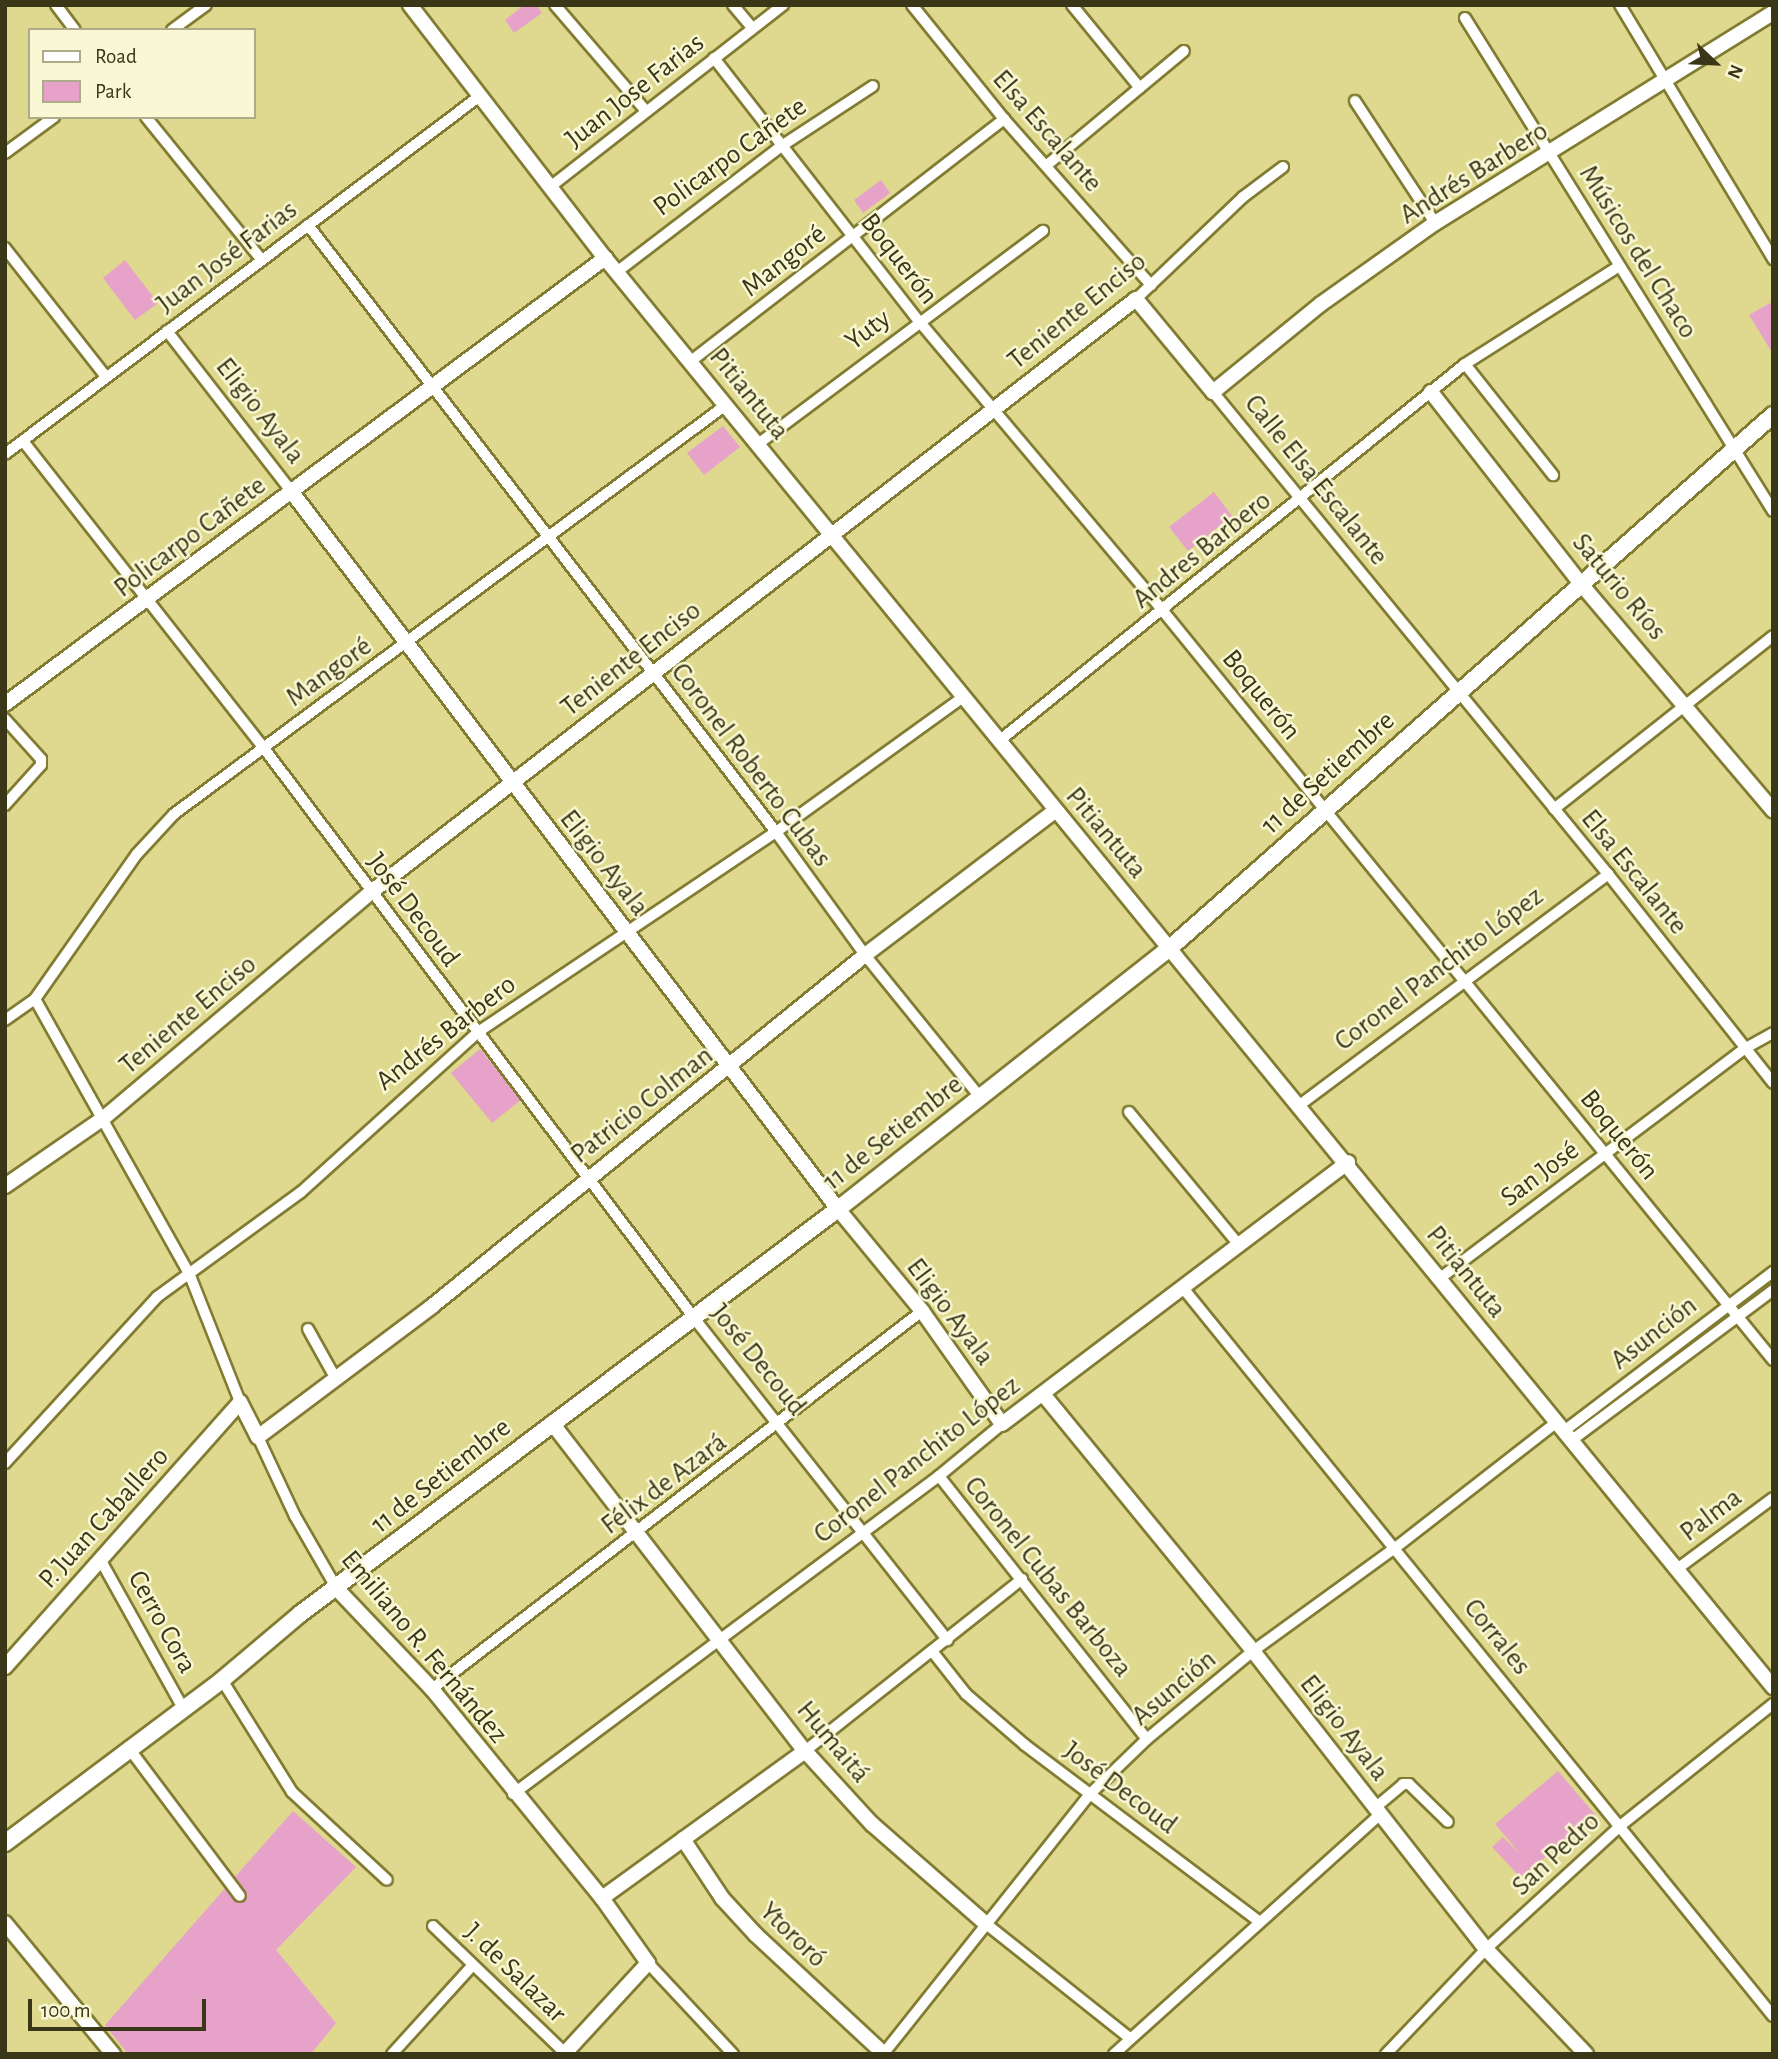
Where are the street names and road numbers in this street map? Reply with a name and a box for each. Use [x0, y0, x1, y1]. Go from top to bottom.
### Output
street label: Juan Jose Farias [559, 26, 711, 156]
street label: Elsa Escalante [985, 63, 1109, 199]
street label: Policarpo Cañete [647, 90, 813, 224]
street label: Andrés Barbero [1394, 114, 1554, 232]
street label: Músicos del Chaco [1571, 159, 1705, 345]
street label: Juan José Farias [150, 193, 304, 321]
street label: Boquerón [853, 207, 945, 311]
street label: Mangoré [735, 218, 833, 304]
street label: Teniente Enciso [1001, 245, 1153, 377]
street label: Yuty [839, 302, 897, 358]
street label: Pitiantuta [702, 341, 796, 447]
street label: Eligio Ayala [208, 351, 312, 471]
street label: Calle Elsa Escalante [1237, 388, 1395, 572]
street label: Policarpo Cañete [107, 469, 273, 605]
street label: Andres Barbero [1126, 484, 1278, 616]
street label: Saturio Ríos [1565, 527, 1673, 647]
street label: Teniente Enciso [554, 594, 708, 724]
street label: Mangoré [280, 630, 378, 714]
street label: Boquerón [1214, 643, 1308, 747]
street label: Coronel Roberto Cubas [663, 656, 839, 874]
street label: 11 de Setiembre [1254, 704, 1402, 842]
street label: Pitiantuta [1058, 780, 1154, 886]
street label: Eligio Ayala [552, 803, 656, 923]
street label: Elsa Escalante [1573, 803, 1695, 941]
street label: José Decoud [359, 846, 467, 974]
street label: Coronel Panchito López [1328, 880, 1550, 1058]
street label: Teniente Enciso [113, 948, 263, 1082]
street label: Andrés Barbero [369, 968, 523, 1098]
street label: Patricio Colman [564, 1039, 720, 1171]
street label: 11 de Setiembre [816, 1068, 970, 1198]
street label: Boquerón [1572, 1083, 1666, 1187]
street label: San José [1494, 1134, 1586, 1214]
street label: Pitiantuta [1419, 1219, 1513, 1325]
street label: Eligio Ayala [899, 1252, 1001, 1372]
street label: Asunción [1604, 1289, 1704, 1377]
street label: José Decoud [703, 1297, 813, 1423]
street label: Coronel Panchito López [807, 1369, 1027, 1551]
street label: 11 de Setiembre [364, 1411, 518, 1541]
street label: Félix de Azará [595, 1426, 733, 1542]
street label: P. Juan Caballero [32, 1440, 176, 1596]
street label: Coronel Cubas Barboza [957, 1470, 1139, 1684]
street label: Palma [1673, 1481, 1749, 1549]
street label: Emiliano R. Fernández [333, 1544, 515, 1750]
street label: Cerro Cora [120, 1565, 204, 1679]
street label: Corrales [1456, 1592, 1538, 1682]
street label: Asunción [1125, 1643, 1223, 1733]
street label: Eligio Ayala [1292, 1668, 1396, 1788]
street label: Humaitá [789, 1694, 877, 1790]
street label: José Decoud [1056, 1734, 1184, 1842]
street label: San Pedro [1505, 1805, 1607, 1903]
street label: Ytororó [752, 1895, 834, 1975]
street label: J. de Salazar [457, 1916, 573, 2030]

